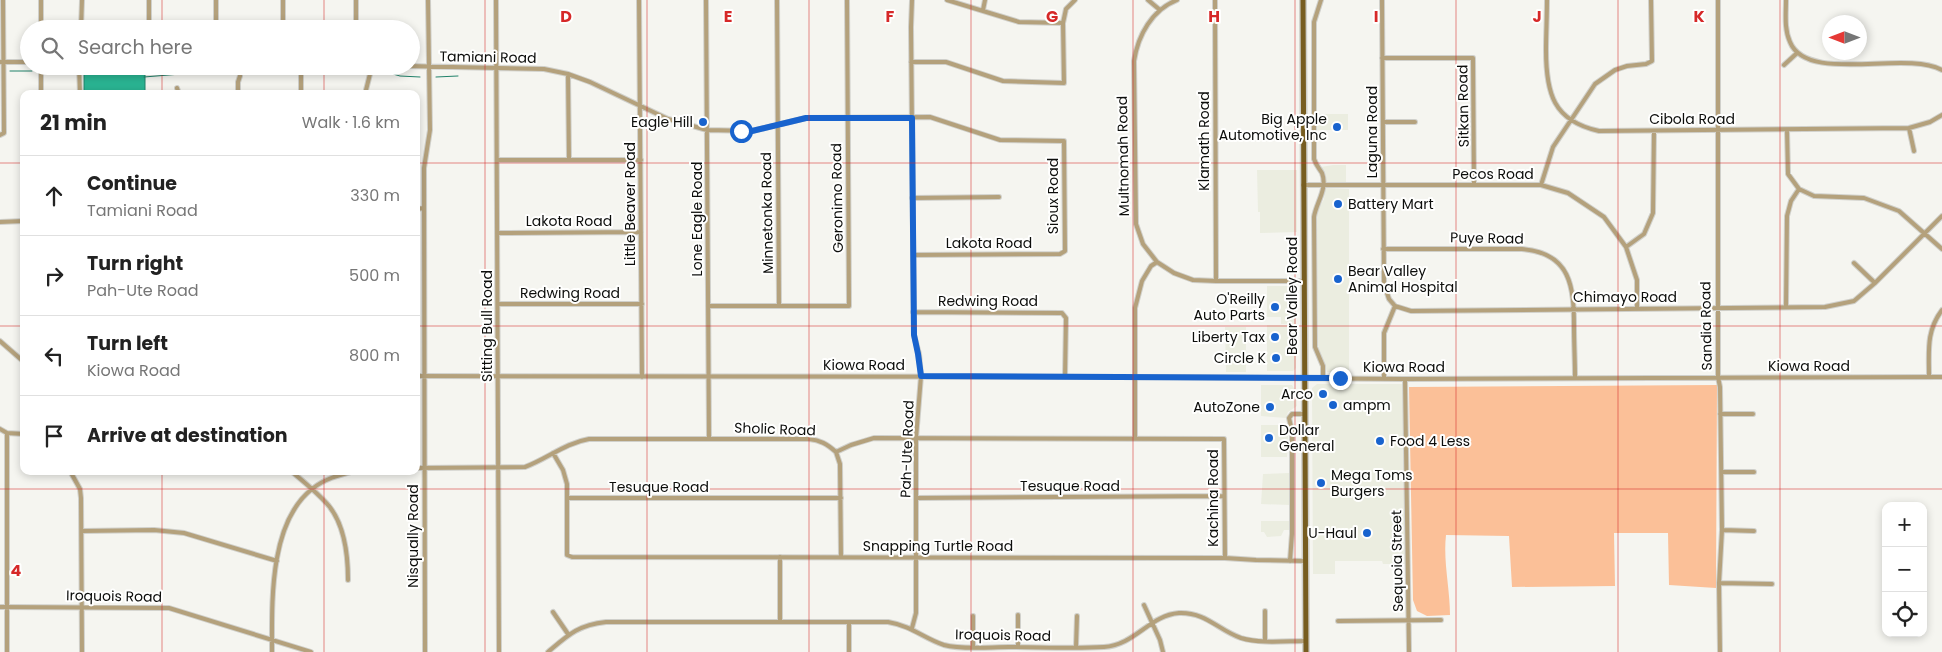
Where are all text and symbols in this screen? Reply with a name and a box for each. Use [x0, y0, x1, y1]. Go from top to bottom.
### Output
text: D [560, 5, 572, 28]
text: E [724, 5, 732, 28]
text: F [886, 5, 895, 28]
text: G [1046, 5, 1058, 28]
text: H [1208, 5, 1220, 28]
text: I [1374, 5, 1378, 28]
text: J [1532, 5, 1542, 28]
text: K [1693, 5, 1705, 28]
north arrow [1822, 15, 1867, 60]
search box [20, 20, 420, 75]
icon: search [38, 34, 66, 62]
text: Search here [78, 34, 192, 61]
street label: Tamiani Road [439, 46, 537, 68]
street label: Sitkan Road [1452, 65, 1474, 147]
street label: Laguna Road [1362, 86, 1382, 178]
street label: Klamath Road [1194, 91, 1214, 191]
street label: Multnomah Road [1112, 96, 1134, 216]
text: 21 min [40, 108, 107, 137]
place label: Big Apple Automotive, Inc [1219, 109, 1327, 145]
street label: Cibola Road [1649, 109, 1735, 129]
text: Walk · 1.6 km [302, 111, 400, 134]
place label: Eagle Hill [631, 112, 693, 132]
marker: Eagle Hill [697, 116, 709, 128]
route start [730, 120, 753, 143]
marker: Big Apple Automotive, Inc [1331, 121, 1343, 133]
street label: Little Beaver Road [620, 142, 640, 266]
street label: Geronimo Road [826, 143, 848, 253]
street label: Minnetonka Road [756, 152, 778, 274]
street label: Sioux Road [1043, 158, 1063, 234]
street label: Lone Eagle Road [687, 162, 707, 276]
street label: Pecos Road [1452, 164, 1534, 184]
text: Continue [87, 170, 177, 197]
icon: ahead [40, 182, 68, 210]
text: 330 m [350, 184, 400, 207]
place label: Battery Mart [1348, 194, 1434, 214]
marker: Battery Mart [1332, 198, 1344, 210]
text: Tamiani Road [87, 199, 198, 222]
street label: Lakota Road [526, 211, 612, 231]
street label: Puye Road [1450, 227, 1524, 249]
street label: Lakota Road [946, 233, 1032, 253]
street label: Bear Valley Road [1282, 237, 1302, 355]
text: Turn right [87, 250, 183, 277]
place label: Bear Valley Animal Hospital [1348, 261, 1458, 297]
icon: right [40, 262, 68, 290]
text: 500 m [349, 264, 400, 287]
street label: Sitting Bull Road [477, 270, 497, 382]
marker: Bear Valley Animal Hospital [1332, 273, 1344, 285]
text: Pah-Ute Road [87, 279, 199, 302]
street label: Sandia Road [1695, 281, 1717, 371]
street label: Redwing Road [520, 283, 620, 303]
street label: Chimayo Road [1573, 287, 1677, 307]
place label: O'Reilly Auto Parts [1194, 289, 1265, 325]
street label: Redwing Road [938, 291, 1038, 311]
marker: O'Reilly Auto Parts [1269, 301, 1281, 313]
place label: Liberty Tax [1192, 327, 1265, 347]
text: Turn left [87, 330, 168, 357]
marker: Liberty Tax [1269, 331, 1281, 343]
icon: left [40, 342, 68, 370]
text: 800 m [349, 344, 400, 367]
place label: Circle K [1214, 348, 1267, 368]
marker: Circle K [1270, 352, 1282, 364]
street label: Kiowa Road [823, 355, 905, 375]
street label: Kiowa Road [1768, 356, 1850, 376]
street label: Kiowa Road [1363, 357, 1445, 377]
text: Kiowa Road [87, 359, 181, 382]
route end [1329, 367, 1352, 390]
place label: Arco [1281, 384, 1313, 404]
marker: Arco [1317, 388, 1329, 400]
place label: ampm [1343, 395, 1391, 415]
place label: AutoZone [1193, 397, 1260, 417]
marker: ampm [1327, 399, 1339, 411]
street label: Pah-Ute Road [895, 400, 919, 498]
marker: AutoZone [1264, 401, 1276, 413]
street label: Sholic Road [734, 418, 816, 440]
place label: Dollar General [1279, 420, 1334, 456]
icon: arrive [40, 422, 68, 450]
text: Arrive at destination [87, 422, 288, 449]
place label: Food 4 Less [1390, 431, 1470, 451]
marker: Dollar General [1263, 432, 1275, 444]
marker: Food 4 Less [1374, 435, 1386, 447]
street label: Kachina Road [1203, 449, 1223, 547]
place label: Mega Toms Burgers [1331, 465, 1413, 501]
street label: Tesuque Road [1020, 476, 1120, 496]
street label: Tesuque Road [609, 477, 709, 497]
marker: Mega Toms Burgers [1315, 477, 1327, 489]
street label: Nisqually Road [403, 484, 423, 588]
map controls [1882, 502, 1927, 637]
button: + [1882, 502, 1927, 547]
street label: Sequoia Street [1386, 510, 1408, 612]
place label: U-Haul [1308, 523, 1357, 543]
marker: U-Haul [1361, 527, 1373, 539]
street label: Snapping Turtle Road [863, 536, 1013, 556]
button: − [1882, 547, 1927, 592]
text: 4 [11, 559, 22, 582]
street label: Iroquois Road [66, 585, 162, 607]
button: locate [1882, 592, 1927, 637]
street label: Iroquois Road [955, 624, 1051, 646]

